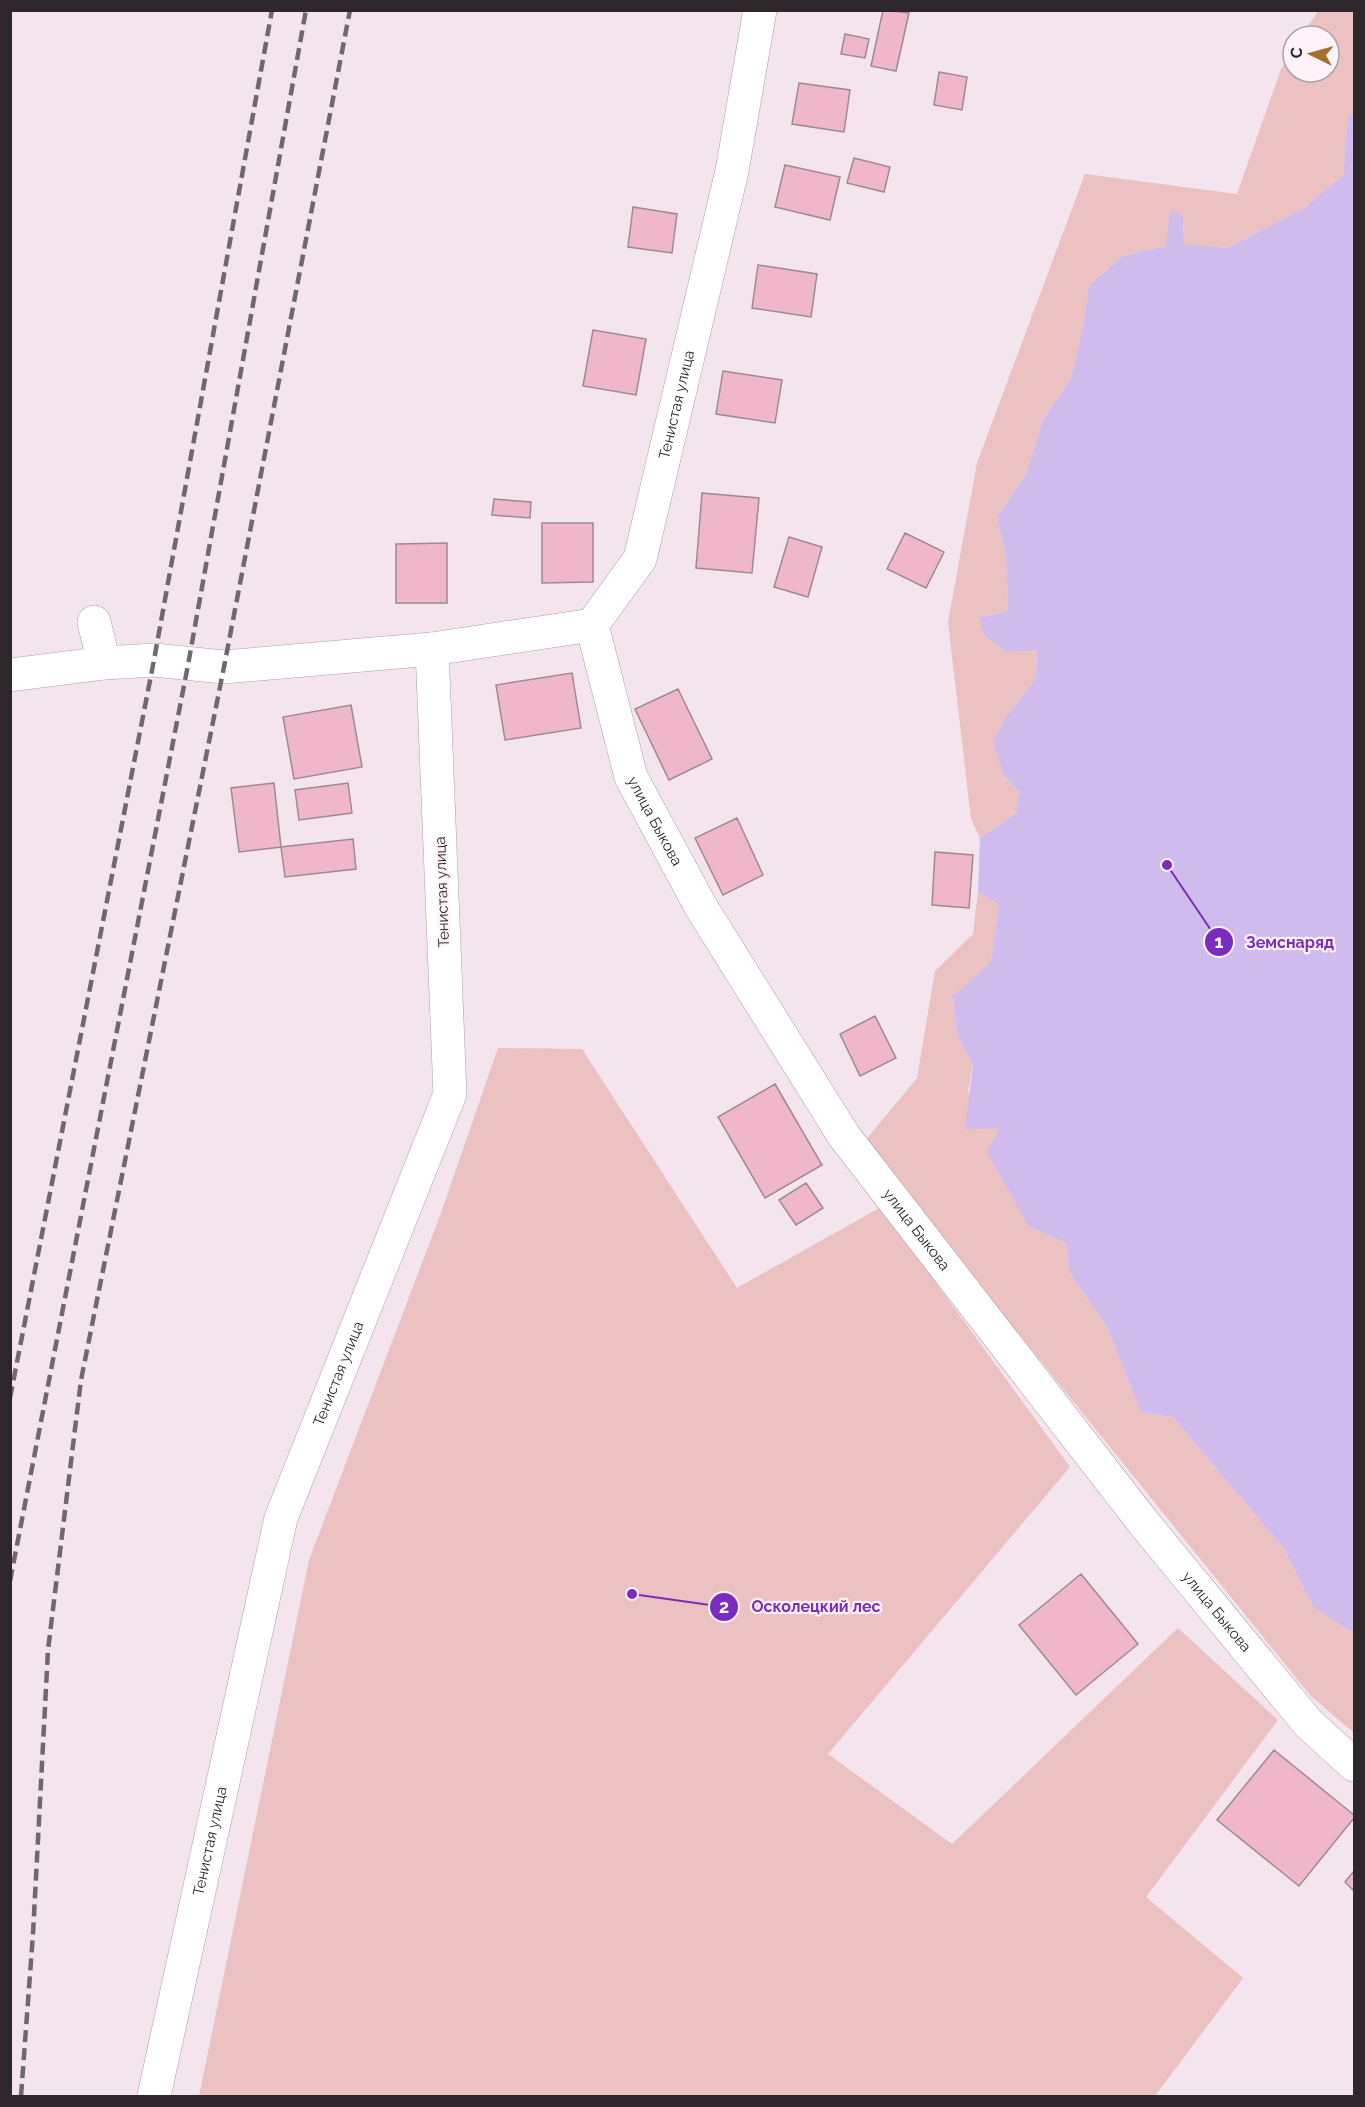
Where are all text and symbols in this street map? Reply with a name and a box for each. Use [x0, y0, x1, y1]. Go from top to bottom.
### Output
north arrow [1281, 24, 1341, 84]
text: С [1287, 46, 1306, 59]
street label: Тенистая улица [655, 348, 698, 461]
street label: улица Быкова [623, 773, 686, 869]
street label: Тенистая улица [431, 836, 453, 948]
callout: Земснаряд [1204, 925, 1346, 959]
text: 1 [1215, 931, 1224, 952]
text: Земснаряд [1246, 933, 1334, 952]
street label: улица Быкова [879, 1185, 954, 1274]
street label: Тенистая улица [310, 1319, 367, 1429]
street label: улица Быкова [1178, 1568, 1255, 1656]
callout: Осколецкий лес [709, 1590, 892, 1624]
text: 2 [719, 1596, 729, 1617]
text: Осколецкий лес [751, 1597, 881, 1616]
street label: Тенистая улица [189, 1785, 231, 1897]

